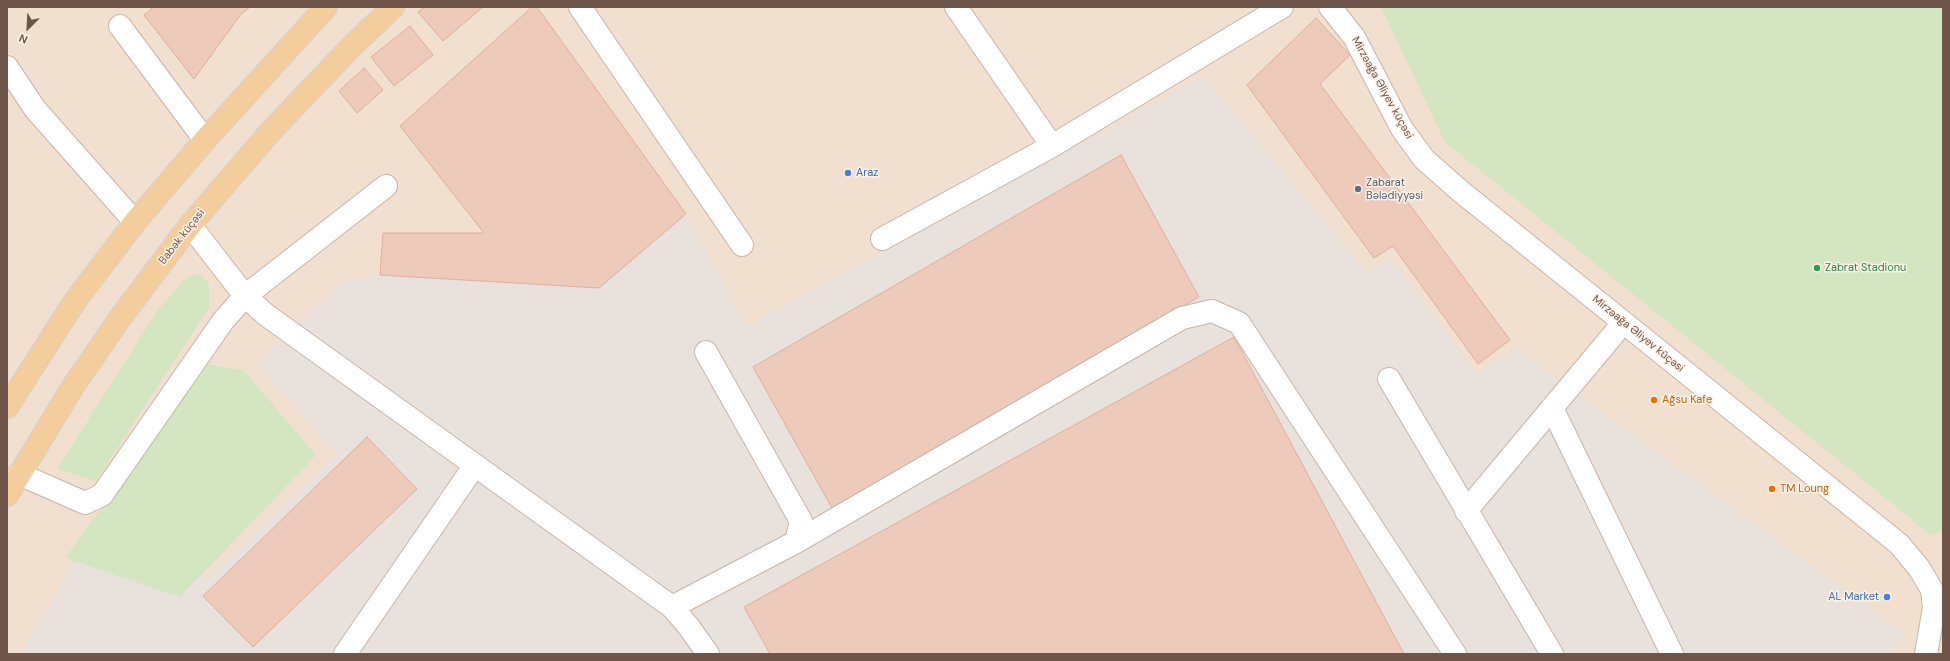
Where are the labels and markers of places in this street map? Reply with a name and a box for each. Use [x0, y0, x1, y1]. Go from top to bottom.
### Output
place label: Araz [856, 166, 878, 180]
marker: Araz [843, 168, 853, 178]
place label: Zabarat Bələdiyyəsi [1366, 176, 1423, 202]
marker: Zabarat Bələdiyyəsi [1353, 184, 1363, 194]
place label: Zabrat Stadionu [1825, 261, 1906, 275]
marker: Zabrat Stadionu [1812, 263, 1822, 273]
place label: Ağsu Kafe [1662, 393, 1712, 407]
marker: Ağsu Kafe [1649, 395, 1659, 405]
place label: TM Loung [1780, 482, 1829, 496]
marker: TM Loung [1767, 484, 1777, 494]
place label: AL Market [1828, 590, 1879, 604]
marker: AL Market [1882, 592, 1892, 602]

